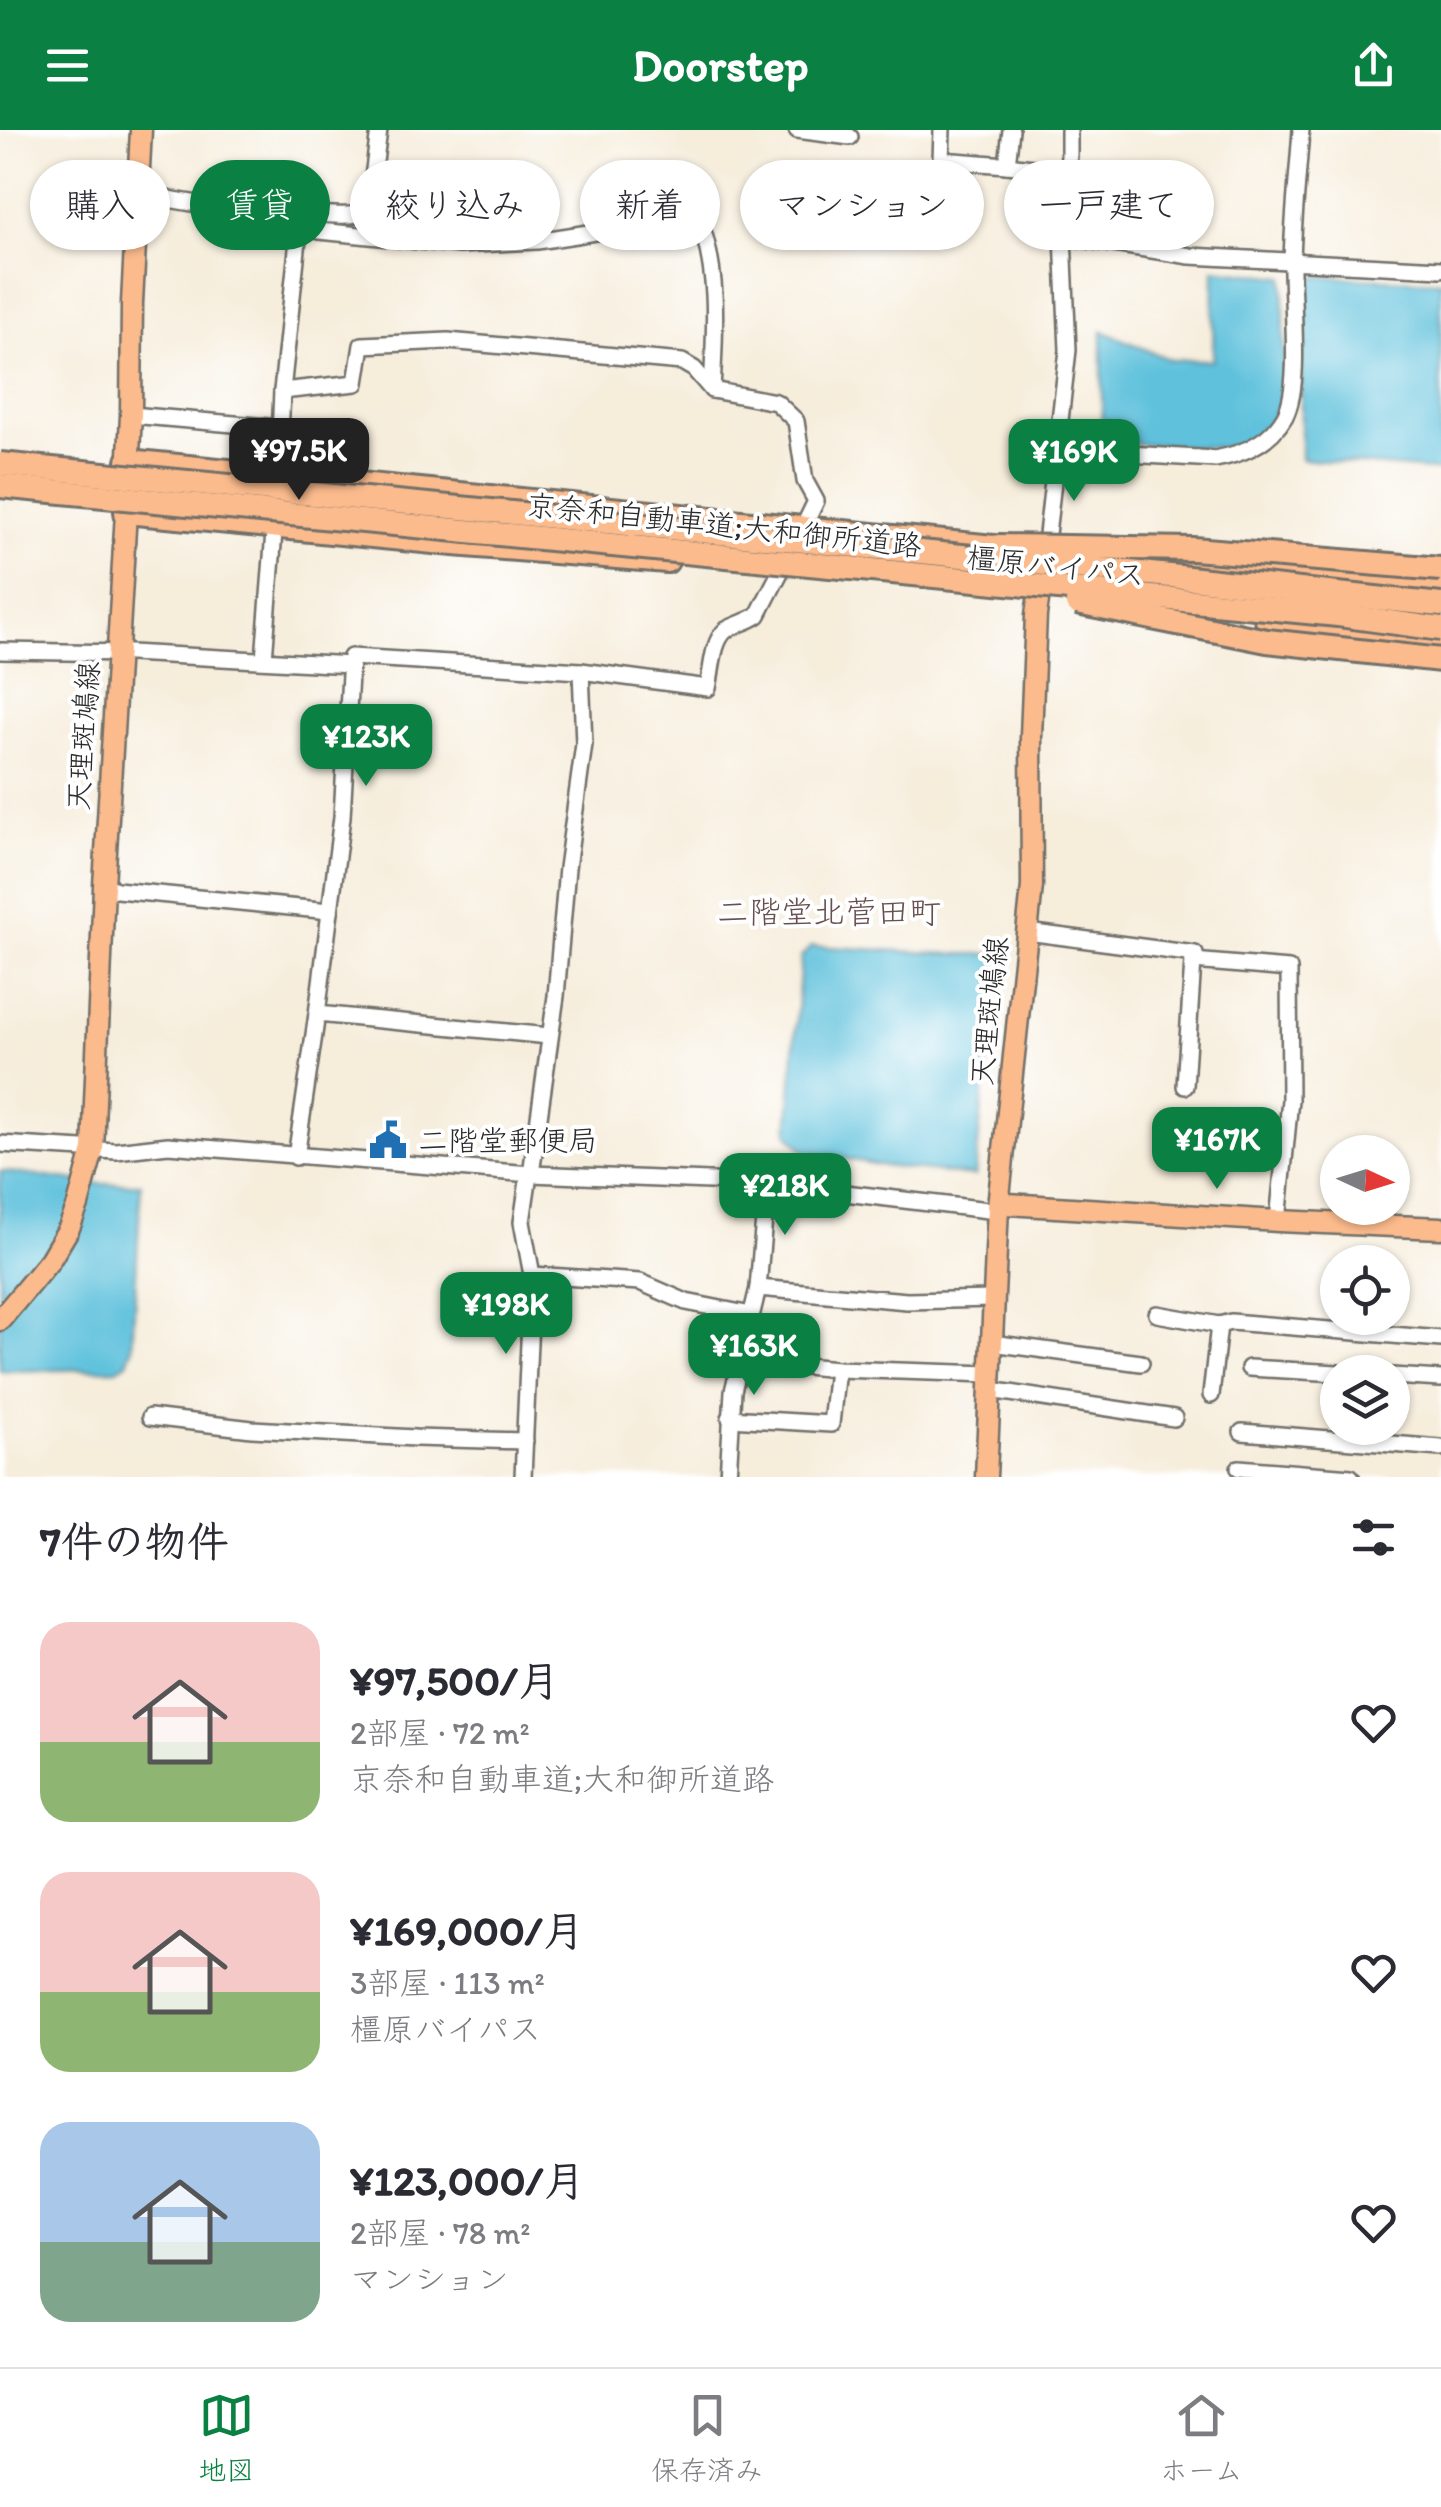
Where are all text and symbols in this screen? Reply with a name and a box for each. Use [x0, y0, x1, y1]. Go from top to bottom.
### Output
icon: menu [40, 38, 95, 93]
text: Doorstep [633, 38, 809, 92]
icon: share [1346, 38, 1401, 93]
chip: 購入 [30, 160, 170, 250]
chip: 賃貸 [190, 160, 330, 250]
chip: 絞り込み [350, 160, 560, 250]
chip: 新着 [580, 160, 720, 250]
chip: マンション [740, 160, 984, 250]
chip: 一戸建て [1004, 160, 1214, 250]
pin: ¥97.5K [218, 418, 380, 503]
pin: ¥169K [1004, 419, 1144, 504]
text: ¥97.5K [251, 431, 347, 469]
text: ¥169K [1031, 432, 1117, 470]
street label: 京奈和自動車道;大和御所道路 [524, 486, 924, 564]
street label: 橿原バイパス [965, 538, 1147, 594]
street label: 天理斑鳩線 [59, 660, 107, 812]
pin: ¥123K [296, 704, 436, 789]
text: ¥123K [322, 717, 410, 755]
district label: 二階堂北菅田町 [717, 893, 941, 931]
street label: 天理斑鳩線 [963, 934, 1015, 1088]
pin: ¥167K [1147, 1107, 1287, 1192]
public building icon: 二階堂郵便局 [367, 1119, 409, 1161]
text: ¥167K [1174, 1120, 1260, 1158]
place label: 二階堂郵便局 [418, 1122, 598, 1159]
north arrow [1320, 1135, 1410, 1225]
map controls [1320, 1135, 1410, 1445]
pin: ¥218K [715, 1153, 855, 1238]
text: ¥218K [741, 1166, 829, 1204]
button: locate [1320, 1245, 1410, 1335]
pin: ¥198K [436, 1272, 576, 1357]
text: ¥198K [462, 1285, 550, 1323]
pin: ¥163K [684, 1313, 824, 1398]
text: ¥163K [710, 1326, 798, 1364]
button: layers [1320, 1355, 1410, 1445]
icon: filters [1346, 1510, 1401, 1565]
text: 7件の物件 [40, 1516, 229, 1567]
text: ¥97,500/月 [350, 1655, 560, 1706]
icon: home [120, 1662, 240, 1782]
icon: heart [1346, 1695, 1401, 1750]
text: 2部屋 · 72 m² [350, 1714, 530, 1752]
text: 京奈和自動車道;大和御所道路 [350, 1760, 774, 1798]
text: ¥169,000/月 [350, 1905, 584, 1956]
icon: home [120, 1912, 240, 2032]
icon: heart [1346, 1945, 1401, 2000]
text: 3部屋 · 113 m² [350, 1964, 545, 2002]
text: 橿原バイパス [350, 2010, 541, 2048]
text: ¥123,000/月 [350, 2155, 585, 2206]
icon: home [120, 2162, 240, 2282]
icon: heart [1346, 2195, 1401, 2250]
text: 2部屋 · 78 m² [350, 2214, 530, 2252]
text: マンション [350, 2260, 509, 2298]
tab: 地図 [198, 2388, 254, 2488]
tab: 保存済み [651, 2388, 763, 2488]
tab: ホーム [1160, 2388, 1243, 2488]

